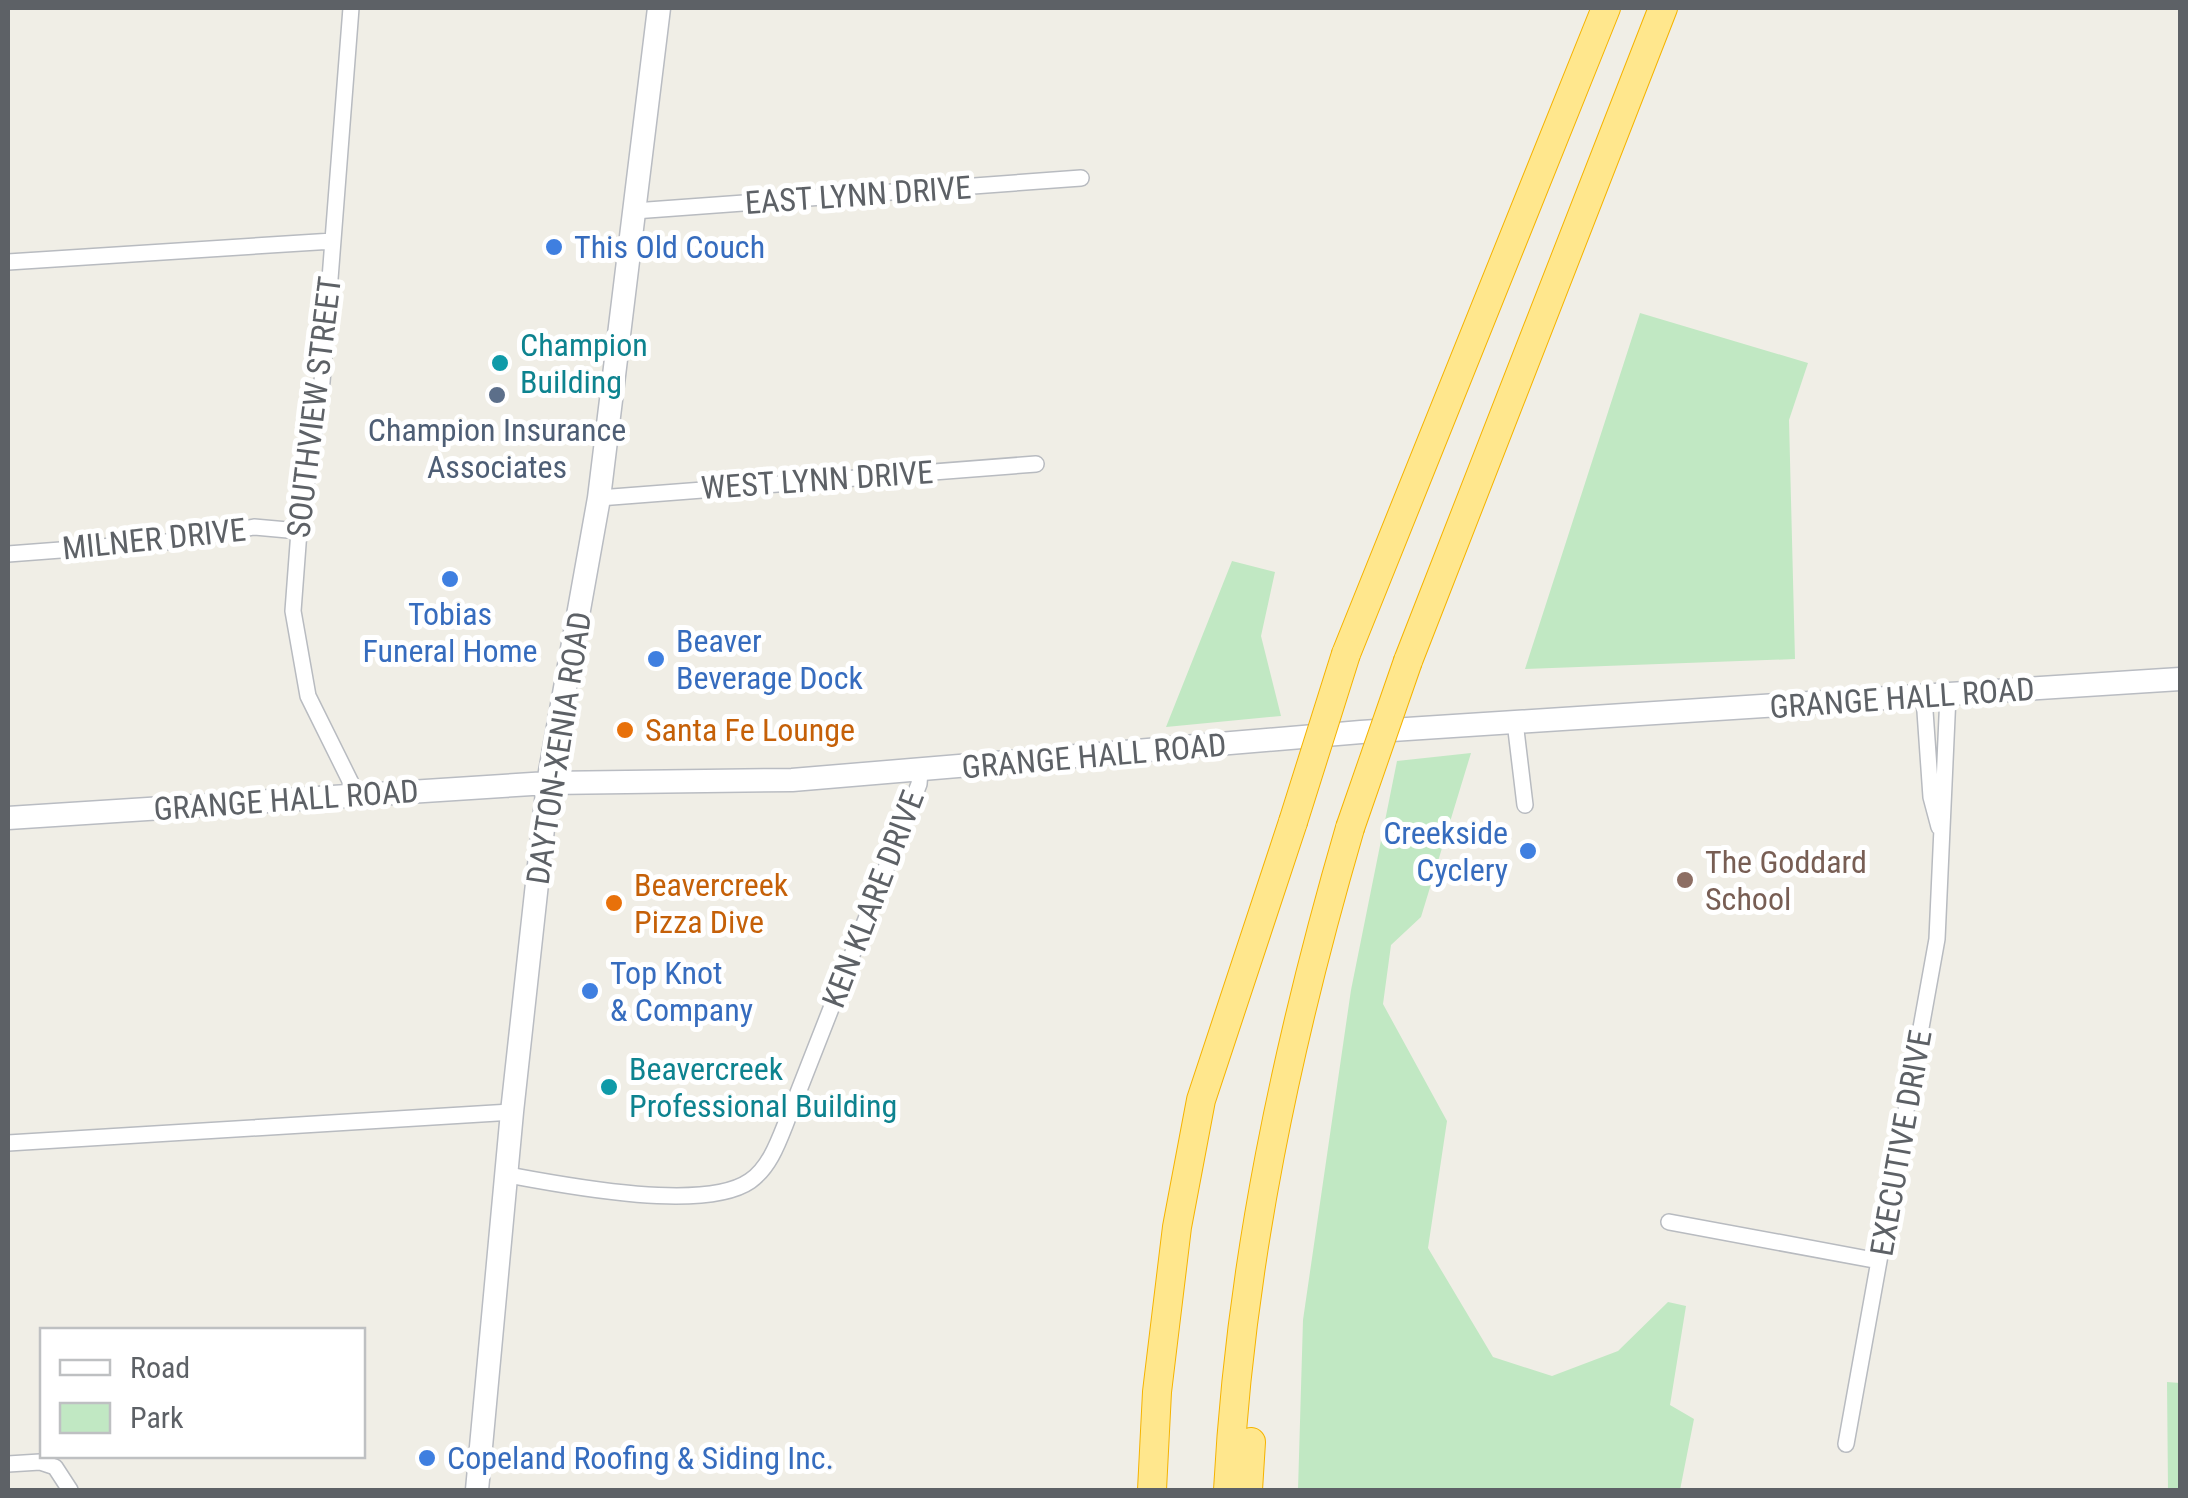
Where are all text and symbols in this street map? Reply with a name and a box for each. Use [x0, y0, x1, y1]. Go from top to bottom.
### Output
street label: EAST LYNN DRIVE [744, 168, 972, 222]
place label: This Old Couch [574, 228, 765, 266]
marker: This Old Couch [543, 236, 565, 258]
street label: SOUTHVIEW STREET [279, 274, 349, 540]
place label: Champion Building [520, 326, 648, 401]
marker: Champion Building [489, 352, 511, 374]
marker: Champion Insurance Associates [486, 384, 508, 406]
place label: Champion Insurance Associates [368, 411, 626, 486]
street label: WEST LYNN DRIVE [700, 453, 934, 507]
street label: MILNER DRIVE [60, 510, 248, 568]
marker: Tobias Funeral Home [439, 568, 461, 590]
place label: Tobias Funeral Home [362, 595, 538, 670]
street label: DAYTON-XENIA ROAD [519, 609, 599, 887]
place label: Beaver Beverage Dock [676, 622, 863, 697]
marker: Beaver Beverage Dock [645, 648, 667, 670]
street label: GRANGE HALL ROAD [1768, 670, 2036, 726]
place label: Santa Fe Lounge [645, 711, 855, 749]
marker: Santa Fe Lounge [614, 719, 636, 741]
street label: GRANGE HALL ROAD [960, 726, 1228, 786]
street label: GRANGE HALL ROAD [152, 772, 420, 828]
street label: KEN KLARE DRIVE [814, 785, 932, 1013]
place label: Creekside Cyclery [1383, 814, 1508, 889]
marker: Creekside Cyclery [1517, 840, 1539, 862]
place label: The Goddard School [1705, 843, 1867, 918]
place label: Beavercreek Pizza Dive [634, 866, 789, 941]
marker: The Goddard School [1674, 869, 1696, 891]
marker: Beavercreek Pizza Dive [603, 892, 625, 914]
place label: Top Knot & Company [610, 954, 753, 1029]
marker: Top Knot & Company [579, 980, 601, 1002]
street label: EXECUTIVE DRIVE [1862, 1027, 1940, 1259]
place label: Beavercreek Professional Building [629, 1050, 897, 1125]
marker: Beavercreek Professional Building [598, 1076, 620, 1098]
legend [40, 1328, 365, 1458]
text: Road [130, 1350, 190, 1385]
text: Park [130, 1400, 184, 1435]
place label: Copeland Roofing & Siding Inc. [447, 1439, 834, 1477]
marker: Copeland Roofing & Siding Inc. [416, 1447, 438, 1469]

